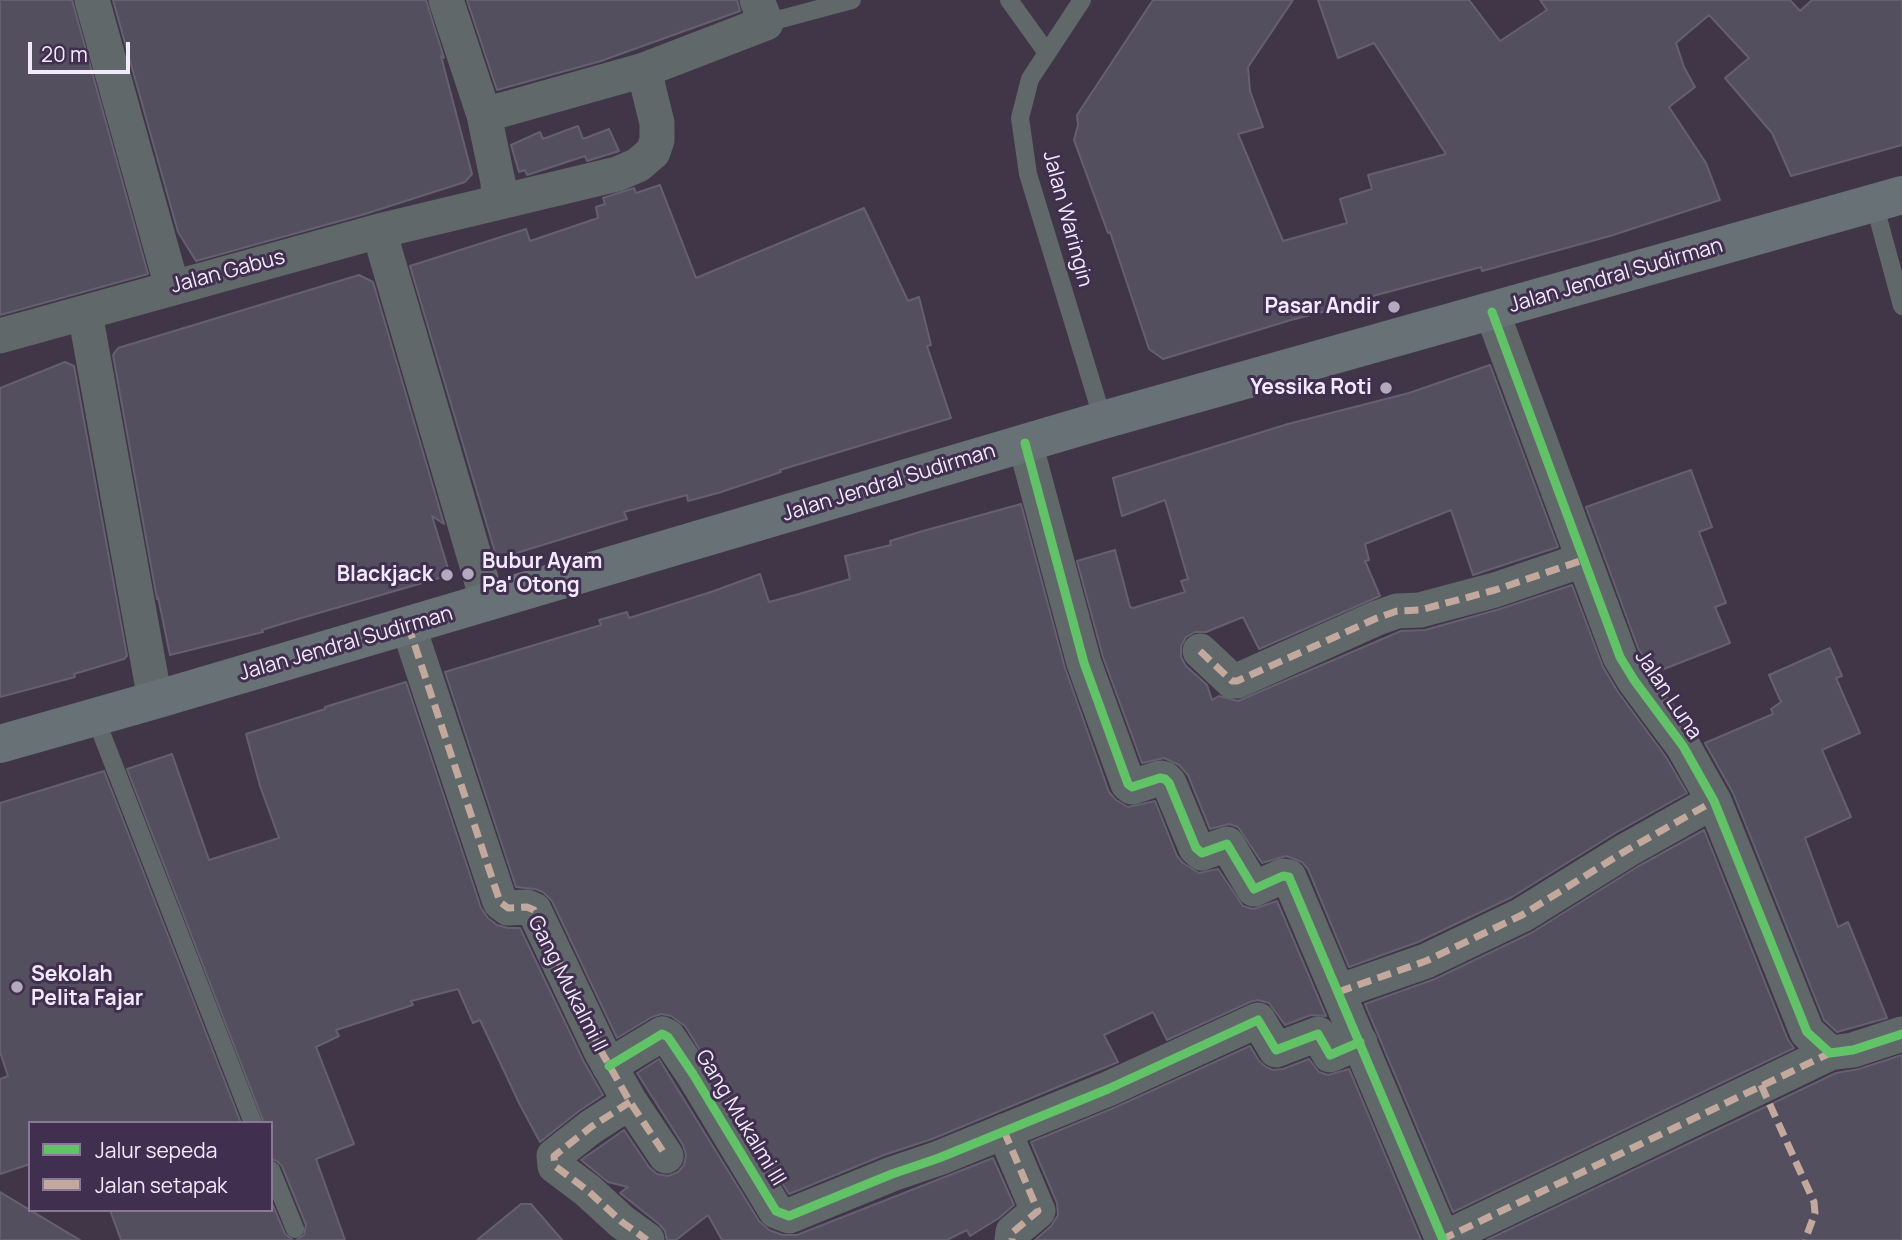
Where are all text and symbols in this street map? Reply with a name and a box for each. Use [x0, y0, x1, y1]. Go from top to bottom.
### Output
scale bar [32, 28, 133, 72]
text: 20 m [41, 40, 88, 68]
street label: Jalan Waringin [1037, 148, 1097, 290]
street label: Jalan Jendral Sudirman [1506, 233, 1726, 319]
street label: Jalan Gabus [168, 245, 288, 299]
place label: Pasar Andir [1264, 294, 1380, 320]
marker: Pasar Andir [1386, 299, 1402, 315]
place label: Yessika Roti [1250, 375, 1372, 401]
marker: Yessika Roti [1378, 380, 1394, 396]
street label: Jalan Jendral Sudirman [779, 439, 999, 527]
place label: Bubur Ayam Pa' Otong [482, 549, 602, 599]
place label: Blackjack [337, 562, 433, 588]
marker: Bubur Ayam Pa' Otong [460, 566, 476, 582]
marker: Blackjack [439, 567, 455, 583]
street label: Jalan Jendral Sudirman [236, 601, 456, 687]
street label: Jalan Luna [1629, 646, 1707, 744]
street label: Gang Mukalmi II [522, 912, 612, 1056]
place label: Sekolah Pelita Fajar [31, 962, 143, 1012]
marker: Sekolah Pelita Fajar [9, 979, 25, 995]
street label: Gang Mukalmi III [689, 1045, 791, 1191]
legend [28, 1121, 273, 1212]
text: Jalur sepeda [95, 1136, 217, 1164]
text: Jalan setapak [95, 1171, 228, 1199]

